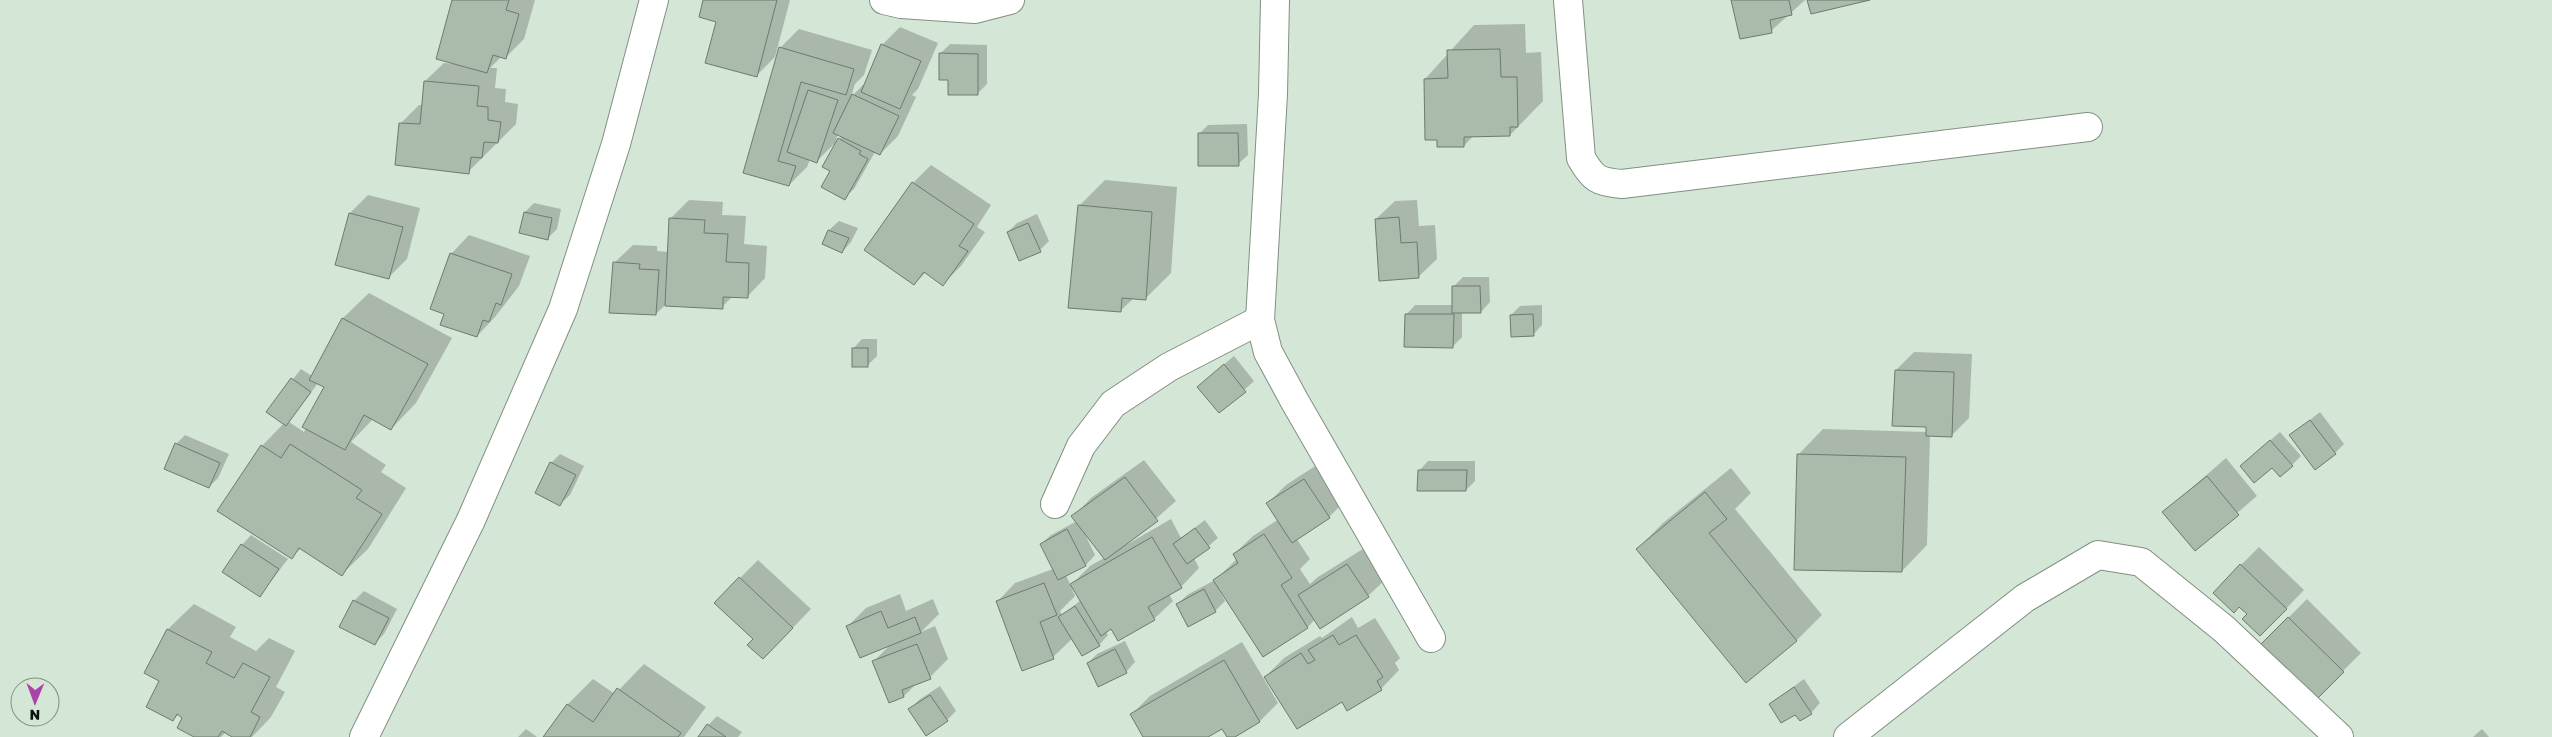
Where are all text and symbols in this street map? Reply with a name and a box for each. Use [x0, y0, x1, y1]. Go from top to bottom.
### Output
north arrow [10, 677, 60, 727]
text: N [29, 707, 40, 724]

